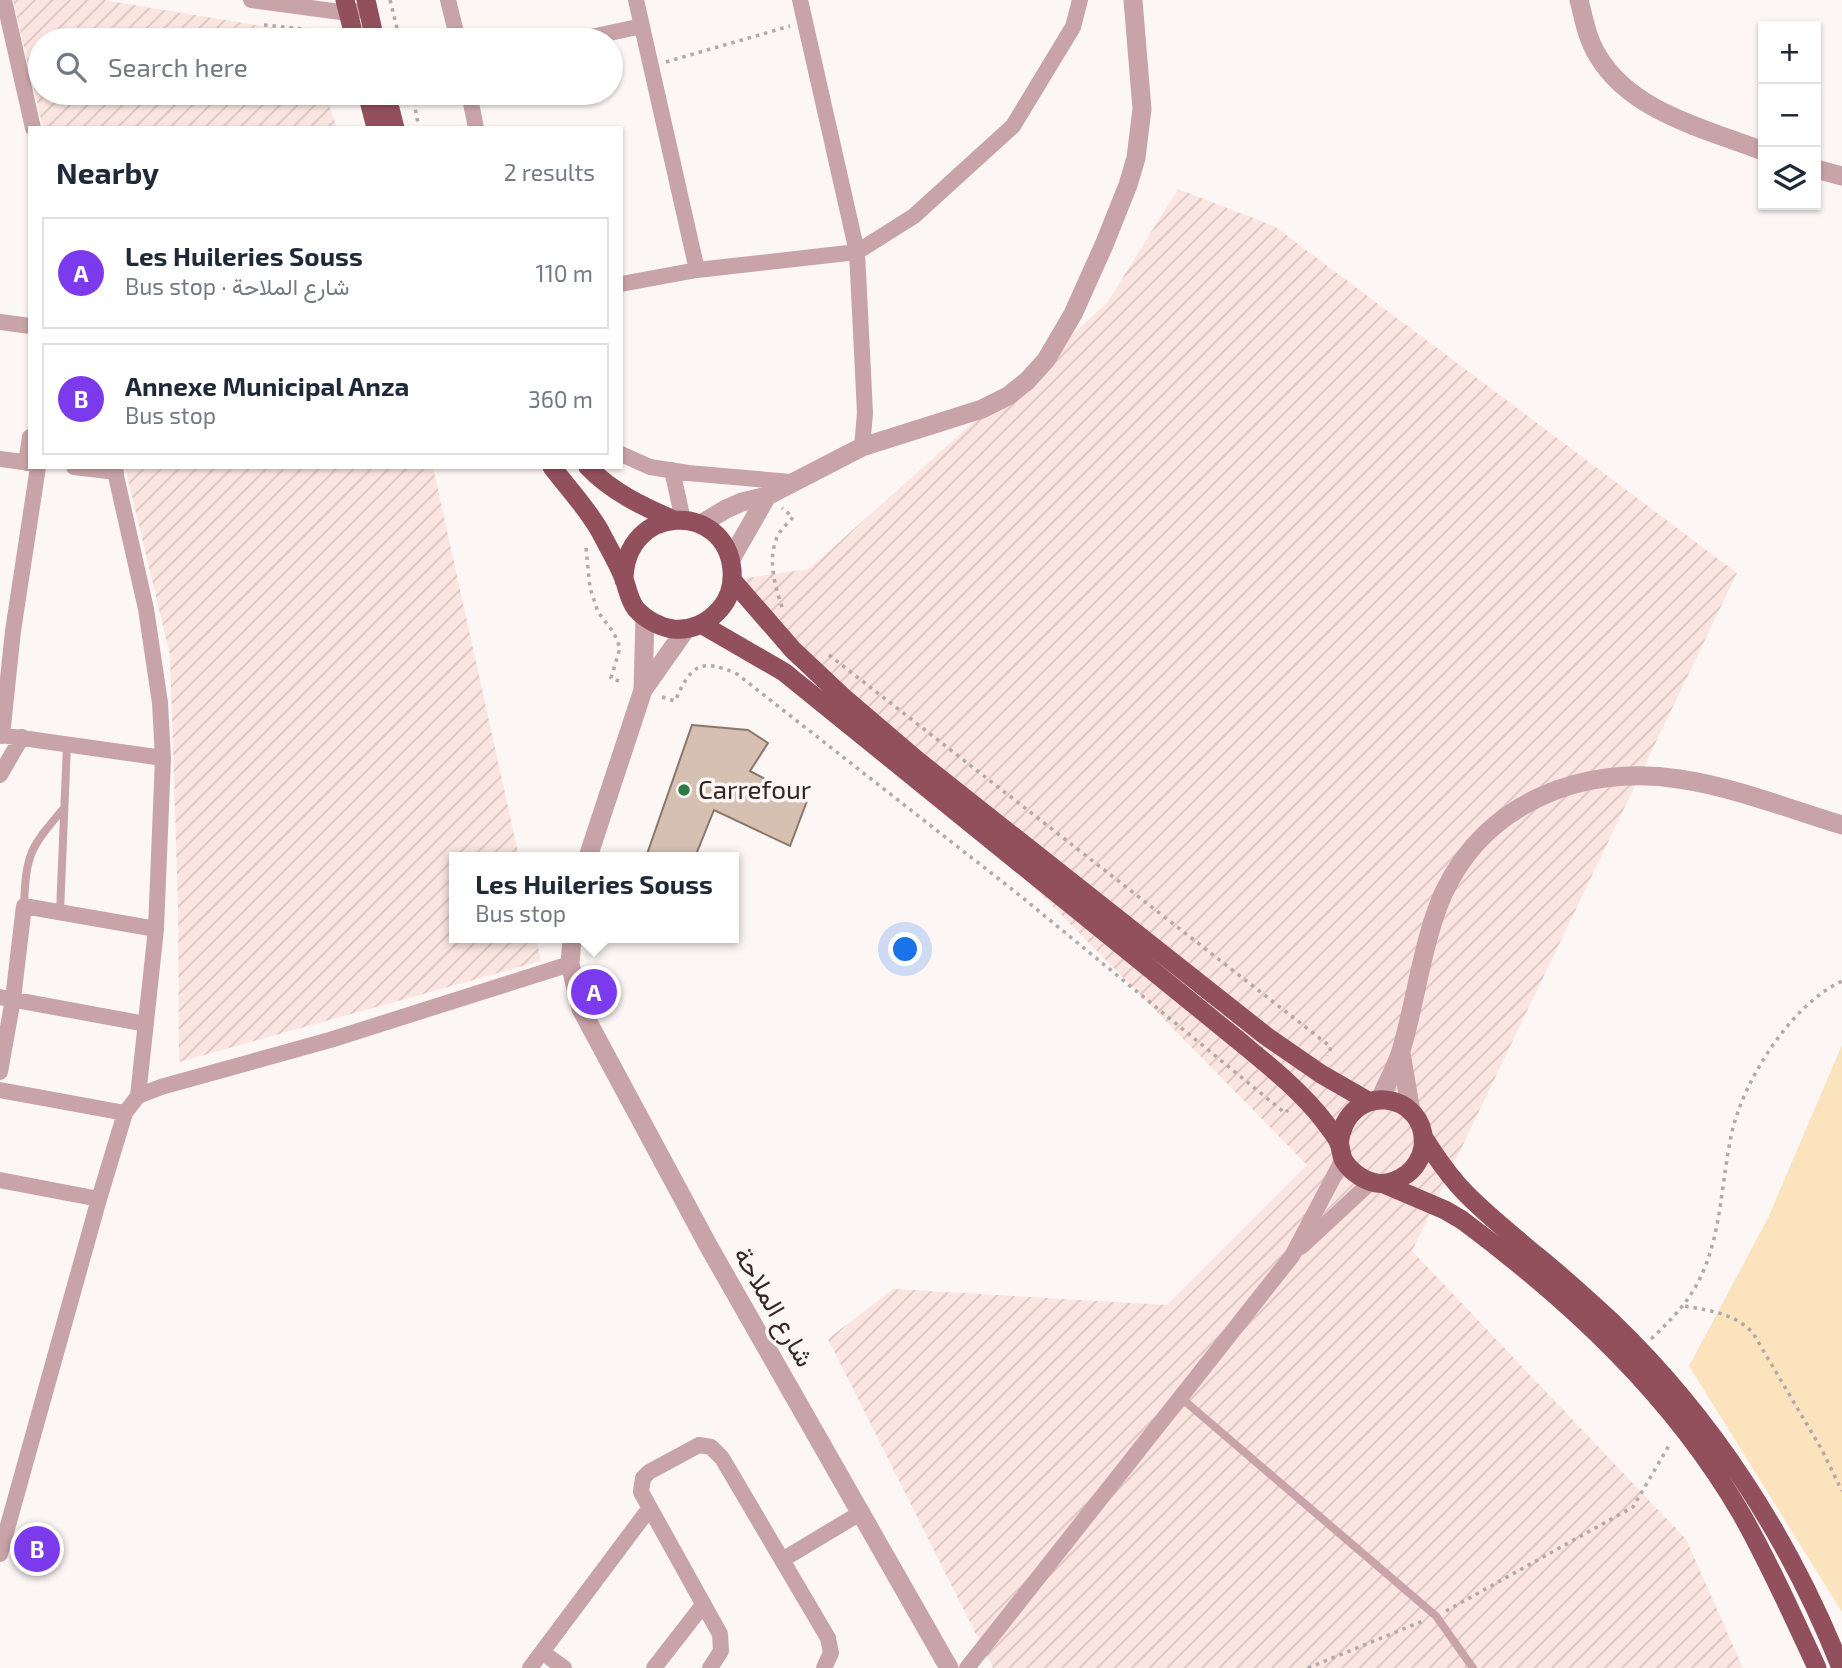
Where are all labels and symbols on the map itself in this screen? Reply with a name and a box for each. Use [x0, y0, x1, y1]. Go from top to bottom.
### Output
place label: Carrefour [698, 773, 811, 804]
marker: Carrefour [676, 782, 692, 798]
your location [888, 932, 922, 966]
pin: A [571, 966, 617, 1018]
street label: شارع الملاحة [725, 1241, 822, 1374]
pin: B [14, 1523, 60, 1575]

